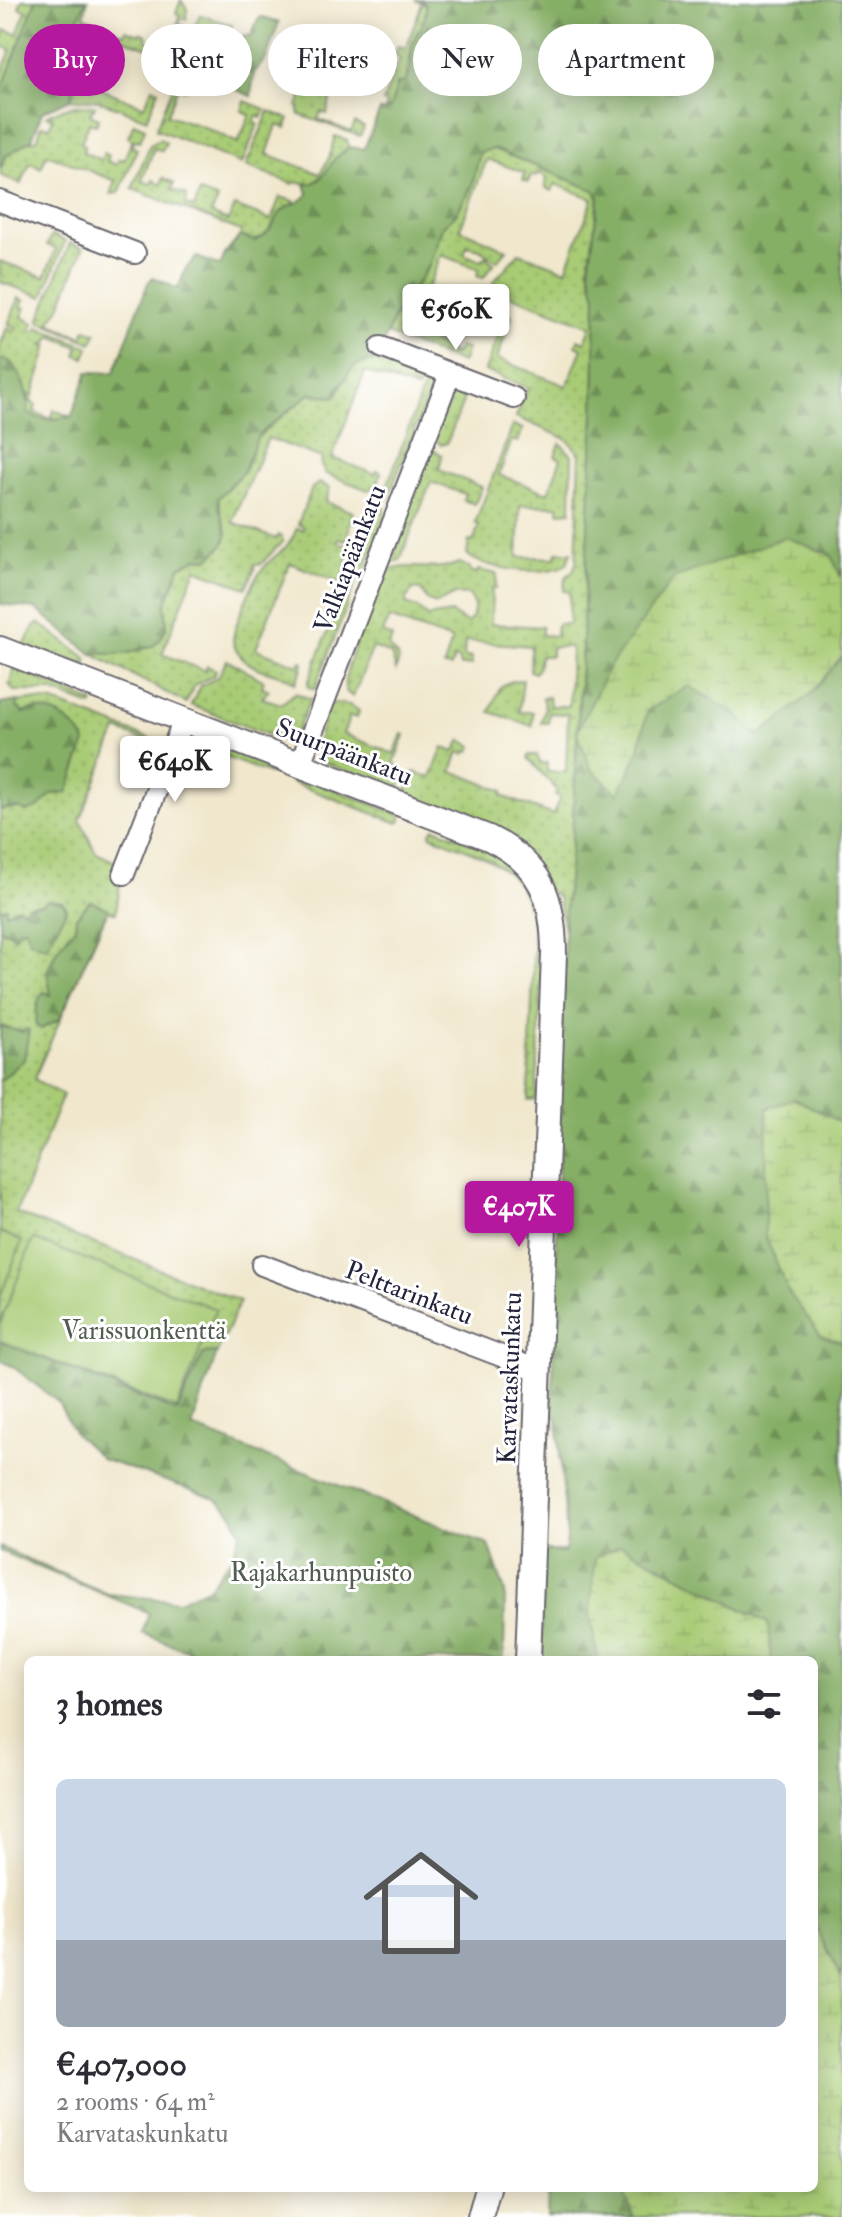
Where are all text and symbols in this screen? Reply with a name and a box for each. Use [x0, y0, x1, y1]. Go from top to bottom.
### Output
chip: Buy [24, 24, 125, 96]
chip: Rent [141, 24, 252, 96]
chip: Filters [268, 24, 397, 96]
chip: New [413, 24, 522, 96]
chip: Apartment [538, 24, 714, 96]
pin: €560K [400, 284, 512, 352]
text: €560K [420, 294, 492, 326]
street label: Valkiapäänkatu [307, 480, 394, 638]
street label: Suurpäänkatu [271, 711, 417, 794]
pin: €640K [119, 736, 231, 804]
text: €640K [138, 746, 212, 778]
pin: €407K [463, 1181, 575, 1249]
text: €407K [483, 1191, 555, 1223]
street label: Pelttarinkatu [341, 1254, 477, 1332]
street label: Karvataskunkatu [491, 1291, 529, 1465]
park label: Varissuonkenttä [62, 1315, 226, 1347]
park label: Rajakarhunpuisto [230, 1557, 412, 1590]
icon: filters [742, 1682, 786, 1726]
text: 3 homes [56, 1683, 163, 1726]
icon: home [349, 1831, 493, 1975]
text: €407,000 [56, 2043, 187, 2086]
text: 2 rooms · 64 m² [56, 2086, 215, 2118]
text: Karvataskunkatu [56, 2118, 229, 2150]

